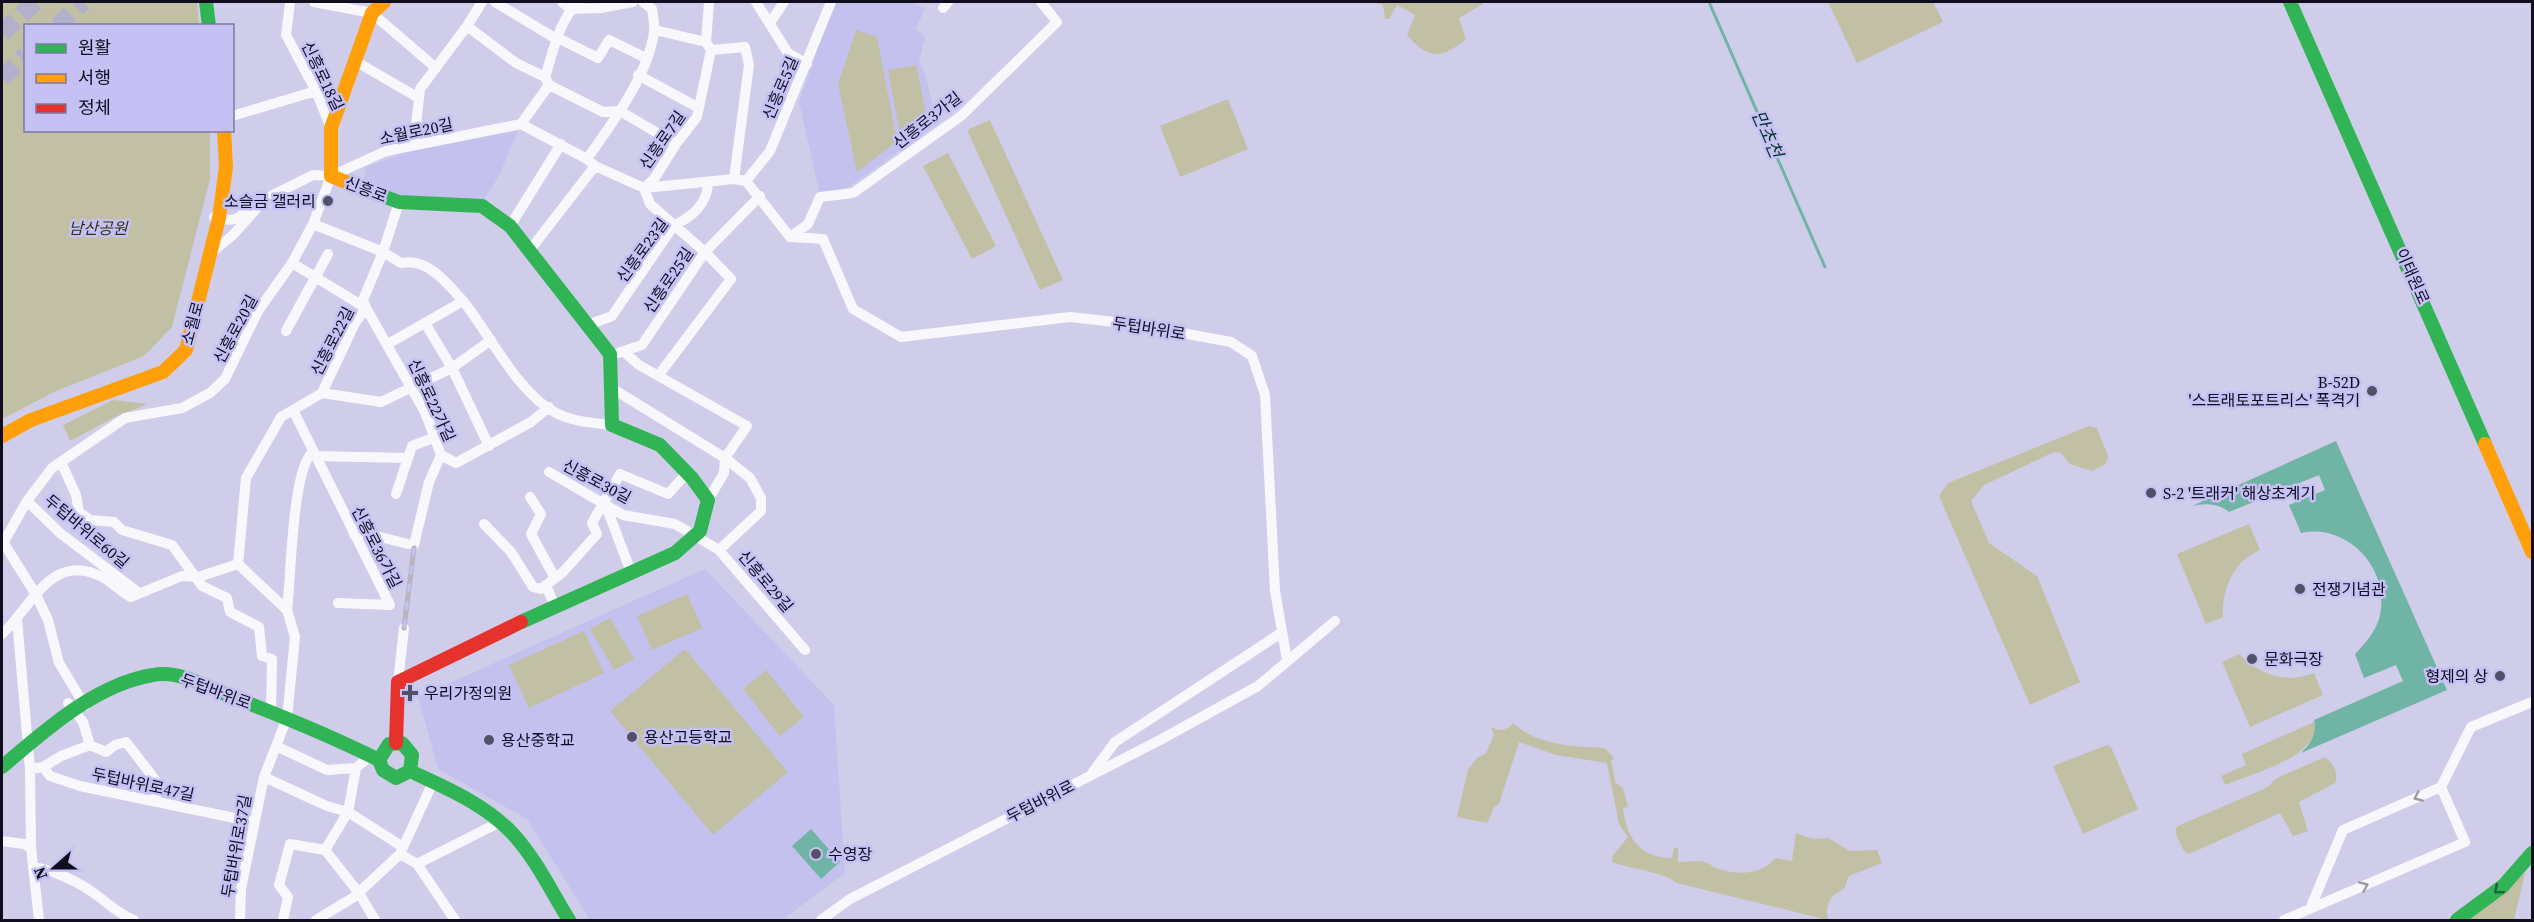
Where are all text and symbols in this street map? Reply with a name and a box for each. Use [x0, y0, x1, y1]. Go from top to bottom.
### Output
legend [24, 24, 234, 132]
text: 원활 [78, 35, 111, 60]
street label: 신흥로18길 [297, 38, 349, 114]
street label: 신흥로5길 [757, 53, 803, 123]
text: 서행 [78, 65, 111, 90]
street label: 신흥로3가길 [888, 86, 966, 154]
text: 정체 [78, 95, 111, 120]
street label: 신흥로7길 [634, 106, 690, 174]
water label: 만초천 [1746, 106, 1790, 164]
street label: 소월로20길 [377, 112, 455, 150]
street label: 신흥로 [341, 171, 391, 207]
place label: 소슬금 갤러리 [224, 190, 316, 212]
marker: 소슬금 갤러리 [321, 194, 335, 208]
street label: 신흥로23길 [611, 213, 673, 287]
park label: 남산공원 [69, 217, 129, 239]
street label: 신흥로25길 [638, 243, 698, 317]
street label: 이태원로 [2391, 245, 2435, 308]
street label: 신흥로20길 [208, 291, 262, 367]
street label: 소월로 [176, 299, 208, 347]
street label: 신흥로22길 [305, 303, 359, 379]
street label: 두텁바위로 [1111, 311, 1187, 345]
street label: 신흥로22가길 [403, 355, 461, 445]
place label: B-52D '스트래토포트리스' 폭격기 [2188, 371, 2360, 411]
marker: B-52D '스트래토포트리스' 폭격기 [2365, 384, 2379, 398]
street label: 신흥로30길 [559, 454, 635, 508]
place label: S-2 '트래커' 해상초계기 [2163, 482, 2315, 504]
marker: S-2 '트래커' 해상초계기 [2144, 486, 2158, 500]
street label: 두텁바위로60길 [40, 489, 134, 573]
street label: 신흥로36가길 [347, 502, 407, 592]
street label: 신흥로29길 [734, 545, 798, 617]
place label: 전쟁기념관 [2312, 578, 2386, 600]
marker: 전쟁기념관 [2293, 582, 2307, 596]
place label: 문화극장 [2264, 648, 2323, 670]
marker: 문화극장 [2245, 652, 2259, 666]
place label: 형제의 상 [2425, 665, 2488, 687]
street label: 두텁바위로 [178, 668, 255, 714]
marker: 형제의 상 [2493, 669, 2507, 683]
place label: 우리가정의원 [424, 682, 512, 704]
marker: 우리가정의원 [401, 684, 419, 702]
place label: 용산고등학교 [644, 726, 732, 748]
place label: 용산중학교 [501, 729, 575, 751]
marker: 용산고등학교 [625, 730, 639, 744]
marker: 용산중학교 [482, 733, 496, 747]
street label: 두텁바위로47길 [90, 762, 196, 806]
street label: 두텁바위로 [1002, 774, 1078, 828]
one-way arrow [2413, 790, 2424, 802]
street label: 두텁바위로37길 [216, 793, 256, 899]
north arrow [24, 838, 84, 898]
place label: 수영장 [828, 843, 872, 865]
marker: 수영장 [809, 847, 823, 861]
text: N [28, 864, 52, 883]
one-way arrow [2358, 881, 2369, 893]
one-way arrow [2494, 883, 2505, 894]

